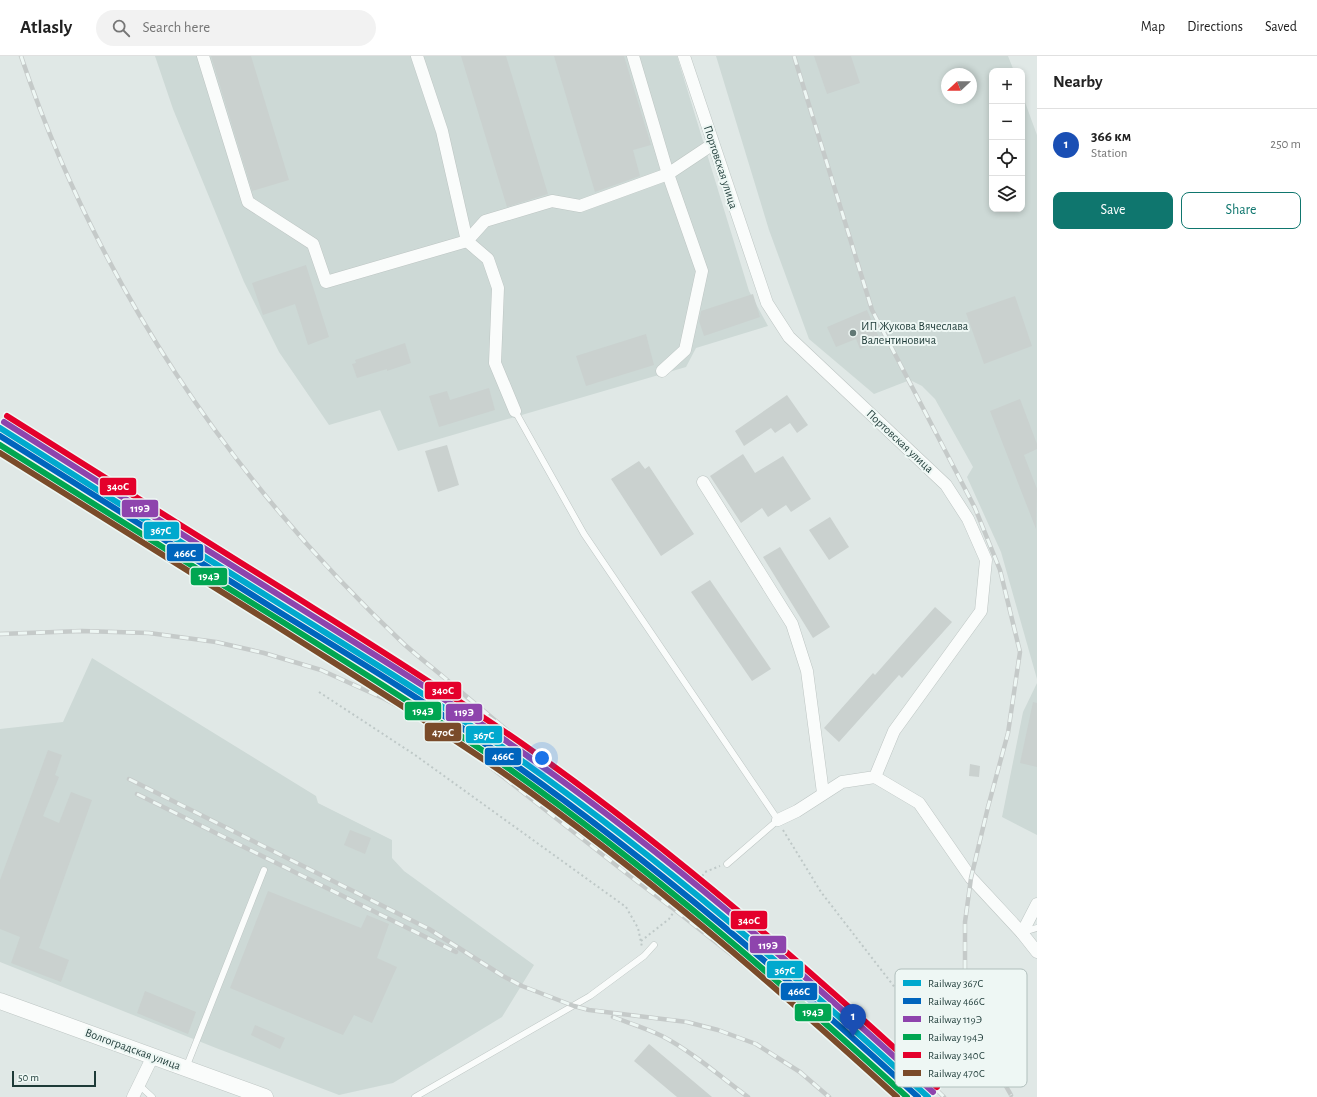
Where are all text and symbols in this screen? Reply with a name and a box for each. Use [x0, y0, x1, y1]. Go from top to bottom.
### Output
search box [96, 10, 376, 46]
icon: search [110, 17, 132, 39]
text: Atlasly [20, 18, 72, 37]
text: Search here [142, 20, 210, 35]
text: Map [1141, 20, 1165, 34]
text: Directions [1187, 20, 1243, 34]
text: Saved [1265, 20, 1297, 34]
north arrow [941, 68, 977, 104]
map controls [989, 68, 1025, 212]
button: + [989, 68, 1025, 104]
text: Nearby [1053, 73, 1103, 90]
button: − [989, 104, 1025, 140]
street label: Портовская улица [701, 124, 740, 211]
text: 366 км [1091, 129, 1131, 144]
text: 1 [1064, 138, 1068, 151]
text: 250 m [1270, 138, 1301, 151]
button: locate [989, 140, 1025, 176]
text: Station [1091, 147, 1128, 160]
button: layers [989, 176, 1025, 212]
button: Save [1053, 192, 1173, 229]
button: Share [1181, 192, 1301, 229]
place label: ИП Жукова Вячеслава Валентиновича [861, 320, 969, 346]
marker: ИП Жукова Вячеслава Валентиновича [848, 328, 858, 338]
street label: Портовская улица [864, 407, 936, 476]
line badge: 340С [99, 477, 137, 496]
text: 340С [107, 481, 129, 492]
line badge: 119Э [121, 499, 159, 518]
text: 119Э [130, 503, 150, 514]
line badge: 367С [143, 521, 180, 540]
text: 367С [151, 525, 171, 536]
line badge: 466С [166, 543, 204, 562]
text: 466С [174, 548, 196, 559]
line badge: 194Э [190, 567, 228, 586]
text: 194Э [198, 571, 220, 582]
line badge: 340С [424, 681, 462, 700]
text: 340С [432, 685, 454, 696]
line badge: 194Э [404, 701, 442, 721]
line badge: 119Э [445, 703, 483, 722]
text: 194Э [412, 706, 434, 717]
text: 119Э [454, 707, 474, 718]
line badge: 470С [424, 722, 462, 742]
line badge: 367С [465, 725, 503, 744]
text: 470С [432, 727, 454, 738]
text: 367С [474, 730, 494, 741]
line badge: 466С [484, 747, 522, 766]
your location [532, 748, 552, 768]
text: 466С [492, 751, 514, 762]
line badge: 340С [730, 910, 768, 930]
text: 340С [738, 915, 760, 926]
line badge: 119Э [749, 935, 787, 954]
text: 119Э [758, 940, 778, 951]
line badge: 367С [766, 960, 804, 979]
text: 367С [775, 965, 795, 976]
legend [895, 969, 1027, 1087]
text: Railway 367С [928, 978, 984, 989]
line badge: 466С [780, 982, 818, 1001]
text: 466С [788, 986, 810, 997]
text: Railway 466С [928, 996, 985, 1007]
line badge: 194Э [794, 1003, 832, 1022]
pin: 1 [840, 1004, 866, 1037]
text: 194Э [802, 1007, 824, 1018]
text: Railway 119Э [928, 1014, 982, 1025]
street label: Волгоградская улица [83, 1026, 183, 1073]
text: Railway 194Э [928, 1032, 984, 1043]
text: Railway 340С [928, 1050, 985, 1061]
text: Railway 470С [928, 1068, 985, 1079]
scale bar [12, 1069, 96, 1088]
text: 50 m [18, 1072, 39, 1083]

